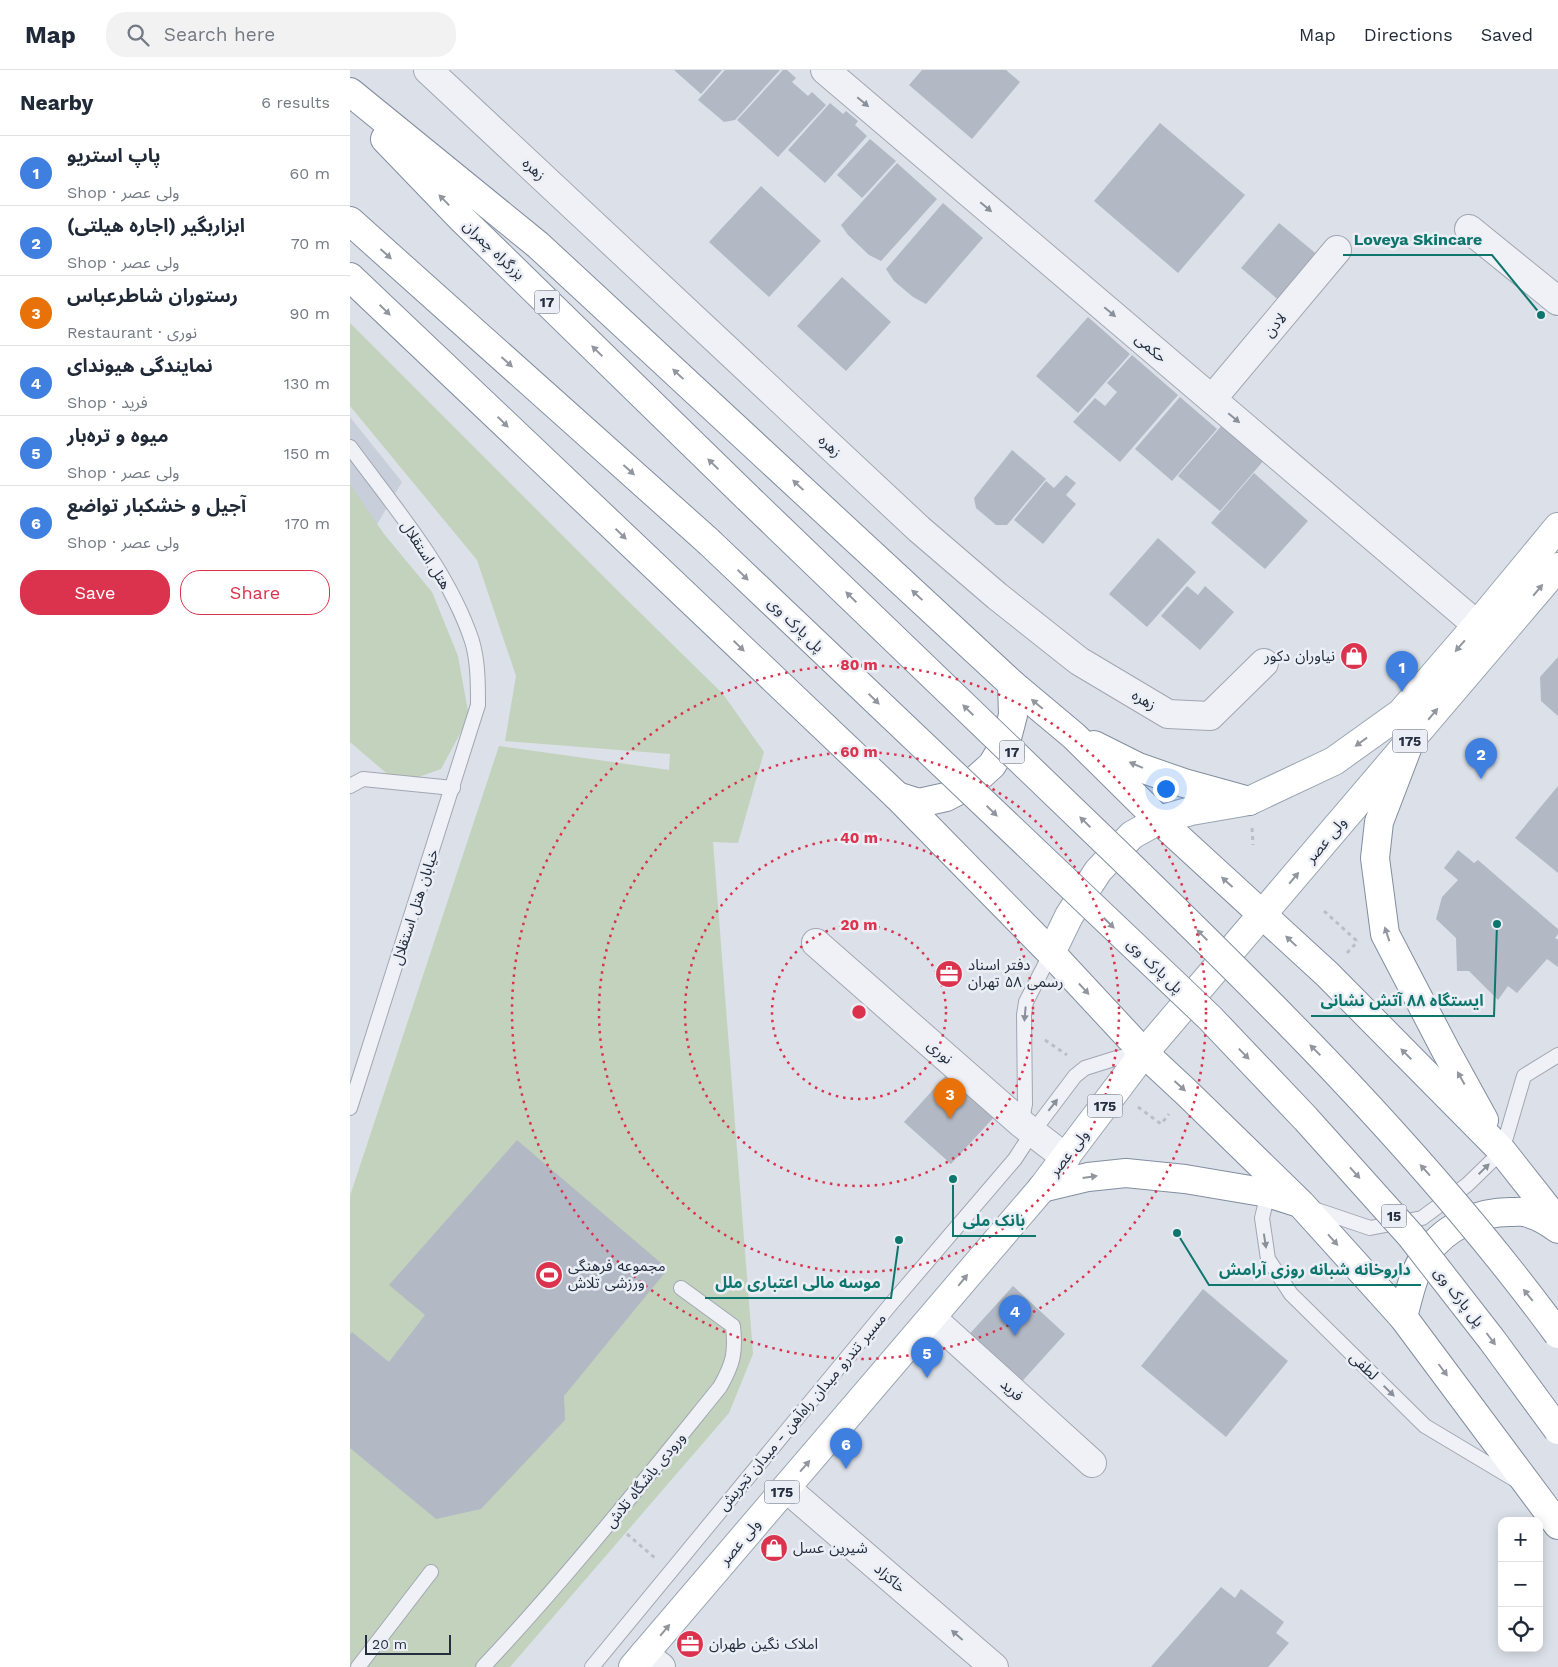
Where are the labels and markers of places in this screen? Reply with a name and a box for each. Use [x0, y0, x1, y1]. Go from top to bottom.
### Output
callout: Loveya Skincare [1343, 224, 1492, 255]
shop icon: نیاوران دکور [1339, 641, 1369, 671]
place label: نیاوران دکور [1263, 647, 1335, 665]
pin: 1 [1386, 651, 1418, 692]
pin: 2 [1465, 738, 1497, 779]
place label: دفتر اسناد رسمی ۵۸ تهران [968, 956, 1063, 991]
office icon: دفتر اسناد رسمی ۵۸ تهران [934, 959, 964, 989]
callout: ایستگاه ۸۸ آتش نشانی [1311, 985, 1494, 1016]
centre of rings [850, 1003, 868, 1021]
pin: 3 [934, 1078, 966, 1119]
callout: بانک ملی [953, 1205, 1036, 1236]
callout: داروخانه شبانه روزی آرامش [1209, 1254, 1421, 1285]
place label: مجموعه فرهنگی ورزشی تلاش [568, 1257, 666, 1292]
sports icon: مجموعه فرهنگی ورزشی تلاش [534, 1260, 564, 1290]
callout: موسه مالی اعتباری ملل [705, 1267, 891, 1298]
pin: 4 [999, 1295, 1031, 1336]
pin: 5 [911, 1337, 943, 1378]
pin: 6 [830, 1428, 862, 1469]
shop icon: شیرین عسل [759, 1533, 789, 1563]
place label: شیرین عسل [793, 1539, 868, 1557]
office icon: املاک نگین طهران [675, 1629, 705, 1659]
place label: املاک نگین طهران [709, 1635, 818, 1653]

